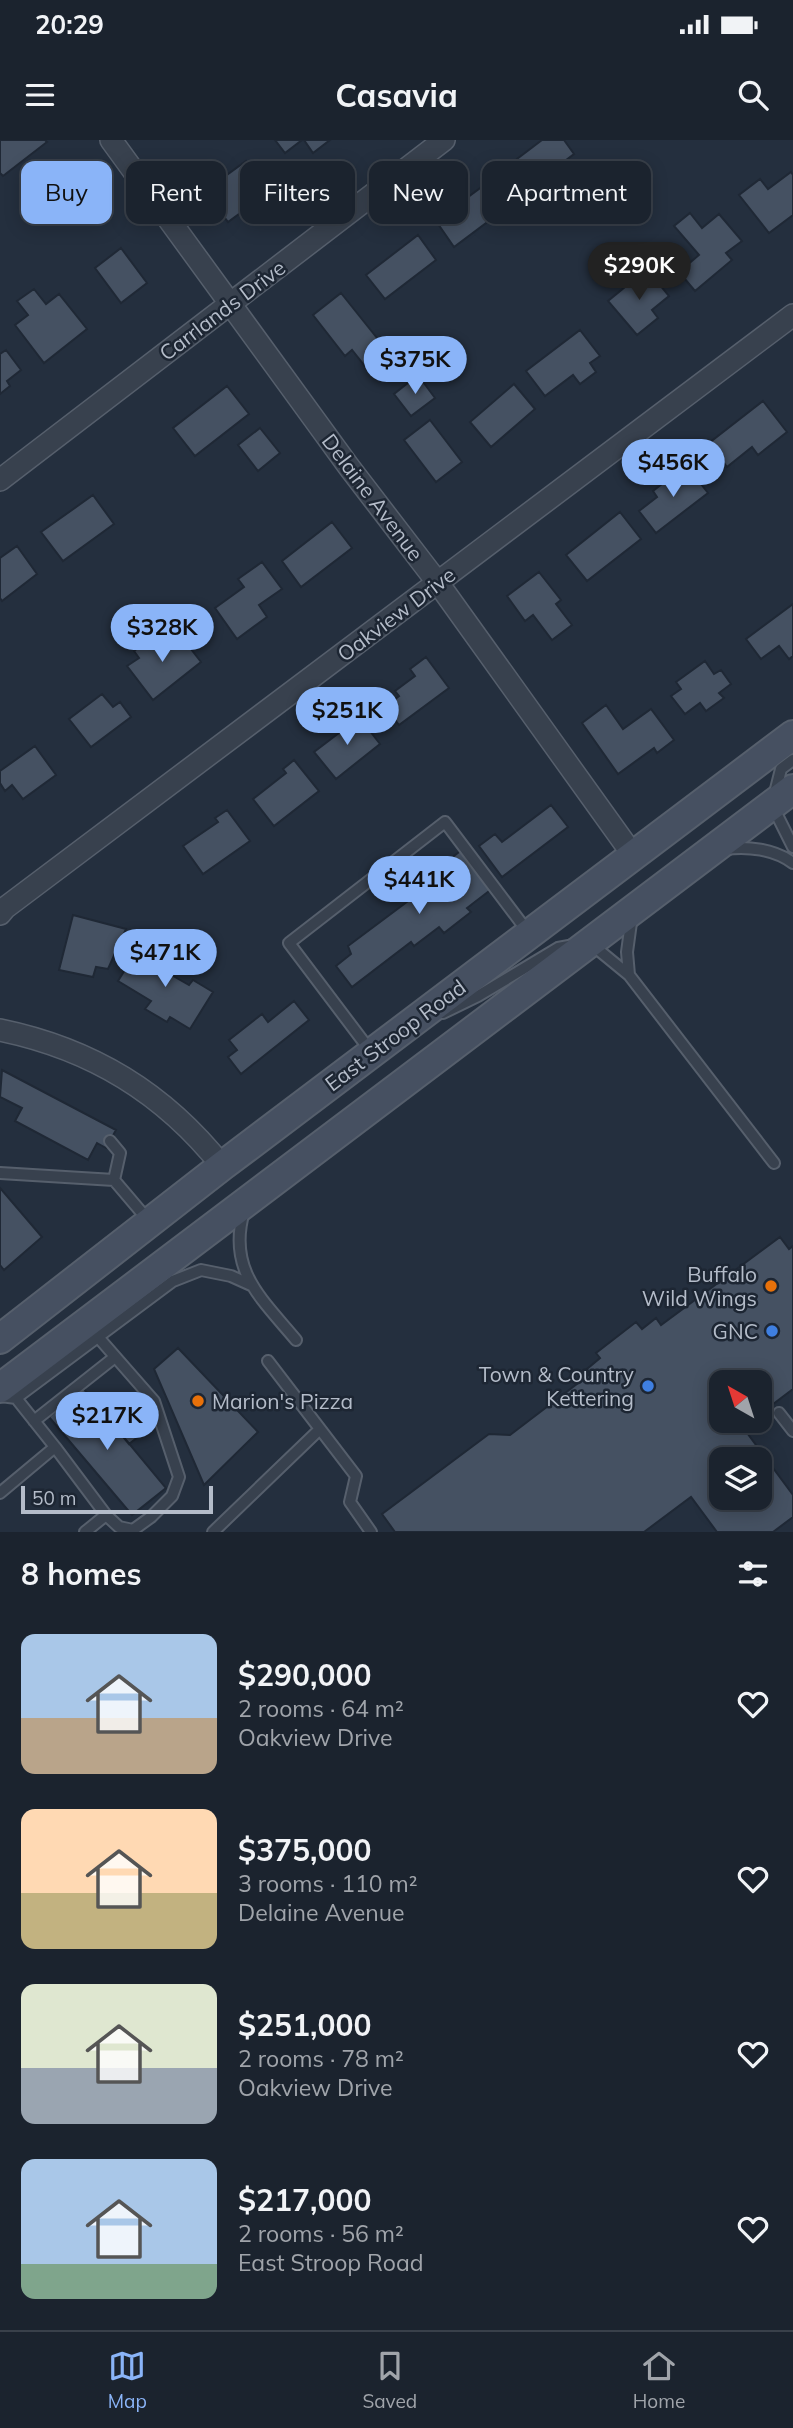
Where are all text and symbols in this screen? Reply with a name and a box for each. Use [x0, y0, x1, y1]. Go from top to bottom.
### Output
text: 20:29 [35, 8, 104, 41]
text: Casavia [335, 75, 458, 115]
icon: menu [21, 76, 59, 114]
icon: search [734, 76, 772, 114]
chip: Buy [21, 161, 112, 224]
chip: Rent [126, 161, 226, 224]
chip: Filters [240, 161, 355, 224]
chip: New [369, 161, 468, 224]
chip: Apartment [482, 161, 651, 224]
pin: $290K [590, 242, 688, 302]
text: $290K [604, 250, 674, 279]
street label: Carrlands Drive [154, 254, 290, 366]
pin: $375K [366, 336, 464, 396]
text: $375K [380, 344, 450, 373]
street label: Delaine Avenue [317, 428, 429, 566]
pin: $456K [624, 440, 722, 499]
text: $456K [638, 447, 708, 476]
street label: Oakview Drive [332, 561, 460, 667]
pin: $328K [113, 604, 211, 664]
text: $328K [127, 612, 197, 641]
pin: $251K [298, 688, 396, 747]
text: $251K [312, 695, 382, 724]
pin: $441K [370, 856, 468, 916]
text: $441K [384, 864, 454, 893]
pin: $471K [116, 930, 214, 989]
text: $471K [130, 937, 200, 966]
street label: East Stroop Road [320, 974, 470, 1096]
place label: Buffalo Wild Wings [642, 1261, 757, 1311]
marker: Buffalo Wild Wings [763, 1278, 779, 1294]
place label: GNC [713, 1318, 758, 1344]
marker: GNC [764, 1323, 780, 1339]
place label: Town & Country Kettering [479, 1361, 634, 1411]
north arrow [709, 1370, 772, 1433]
map controls [709, 1370, 772, 1510]
marker: Town & Country Kettering [640, 1378, 656, 1394]
place label: Marion's Pizza [212, 1388, 353, 1414]
pin: $217K [58, 1392, 156, 1452]
marker: Marion's Pizza [190, 1393, 206, 1409]
text: $217K [72, 1400, 142, 1429]
button: layers [709, 1447, 772, 1510]
scale bar [21, 1483, 214, 1515]
text: 50 m [32, 1486, 76, 1510]
text: 8 homes [21, 1555, 142, 1593]
icon: filters [734, 1555, 772, 1593]
text: $290,000 [238, 1656, 371, 1694]
icon: home [77, 1662, 161, 1746]
icon: heart [734, 1685, 772, 1723]
text: 2 rooms · 64 m² [238, 1694, 404, 1723]
text: Oakview Drive [238, 1723, 393, 1752]
text: $375,000 [238, 1831, 371, 1869]
icon: home [77, 1837, 161, 1921]
icon: heart [734, 1860, 772, 1898]
text: 3 rooms · 110 m² [238, 1869, 418, 1898]
text: Delaine Avenue [238, 1898, 405, 1927]
text: $251,000 [238, 2006, 371, 2044]
icon: home [77, 2012, 161, 2096]
icon: heart [734, 2035, 772, 2073]
text: 2 rooms · 78 m² [238, 2044, 404, 2073]
text: Oakview Drive [238, 2073, 393, 2102]
text: $217,000 [238, 2181, 371, 2219]
icon: home [77, 2187, 161, 2271]
icon: heart [734, 2210, 772, 2248]
text: 2 rooms · 56 m² [238, 2219, 404, 2248]
text: East Stroop Road [238, 2248, 424, 2277]
tab: Map [108, 2347, 147, 2413]
tab: Saved [362, 2347, 417, 2413]
tab: Home [633, 2347, 685, 2413]

